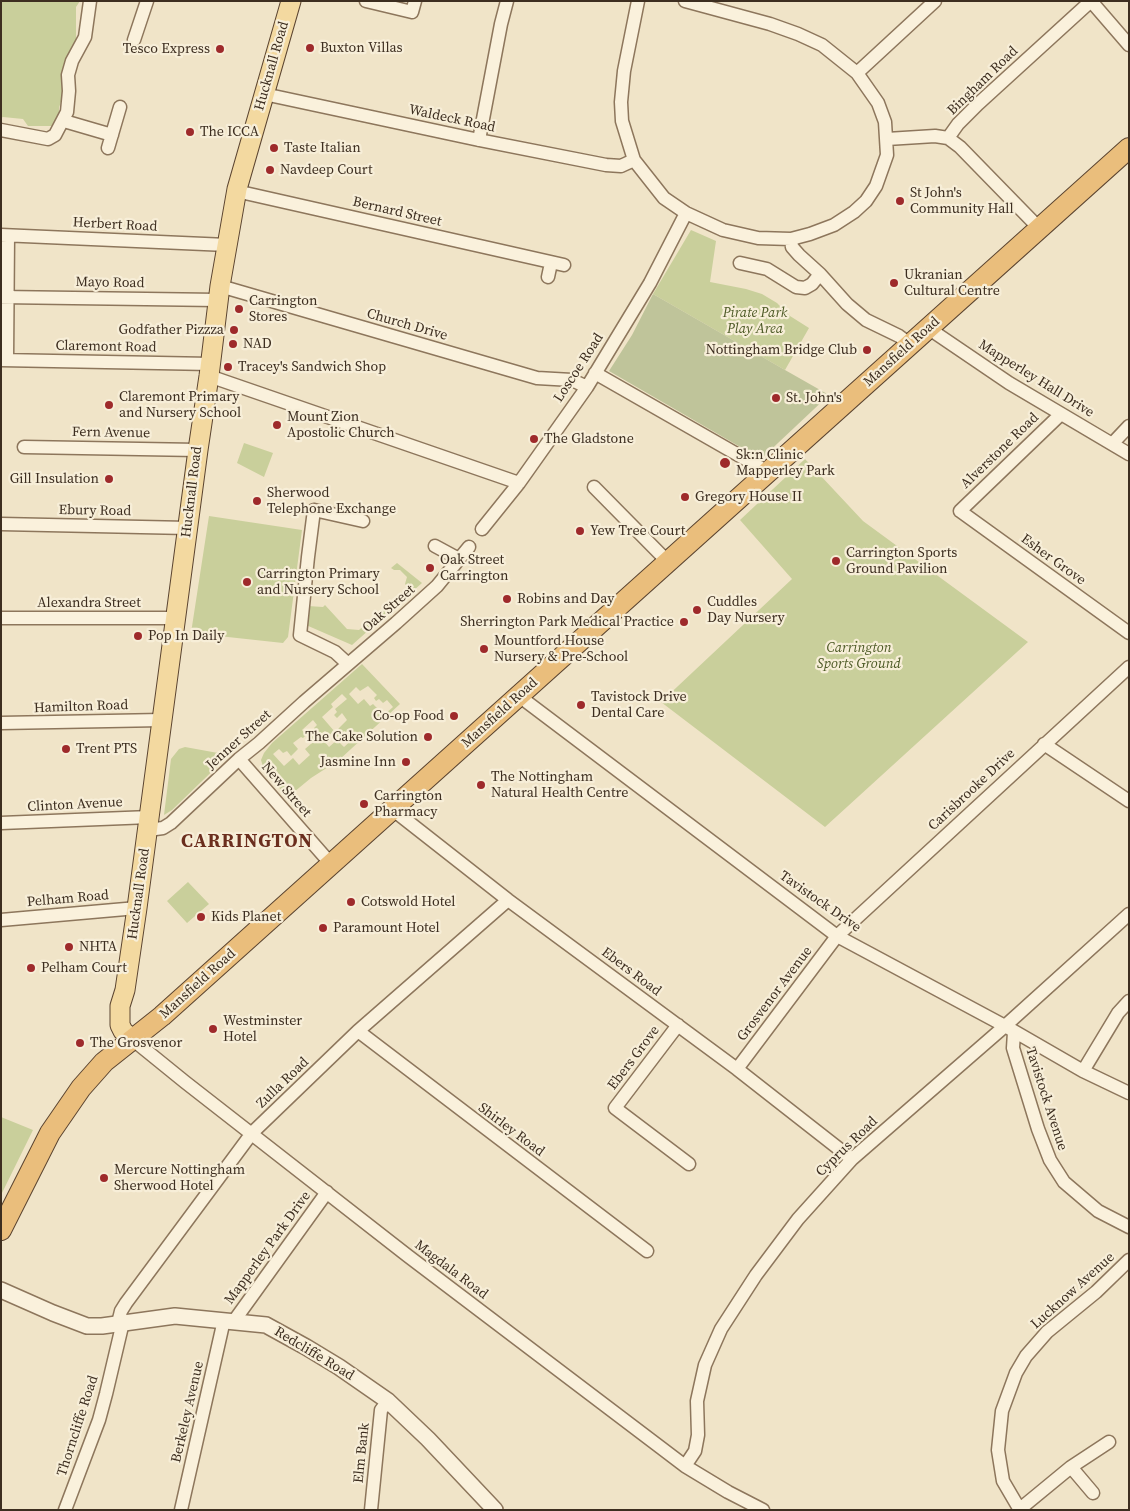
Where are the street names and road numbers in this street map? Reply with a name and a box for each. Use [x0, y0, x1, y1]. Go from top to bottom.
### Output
street label: Hucknall Road [251, 19, 293, 113]
street label: Bingham Road [944, 43, 1022, 119]
street label: Waldeck Road [407, 102, 497, 136]
street label: Bernard Street [351, 194, 443, 230]
street label: Herbert Road [72, 214, 158, 236]
street label: Mayo Road [75, 274, 145, 292]
street label: Church Drive [365, 305, 449, 345]
street label: Mansfield Road [861, 313, 943, 391]
street label: Loscoe Road [551, 330, 607, 406]
street label: Mapperley Hall Drive [975, 337, 1097, 421]
street label: Claremont Road [55, 338, 157, 356]
street label: Alverstone Road [957, 410, 1043, 492]
street label: Fern Avenue [72, 424, 150, 442]
street label: Hucknall Road [178, 445, 206, 539]
street label: Ebury Road [58, 502, 132, 520]
street label: Esher Grove [1017, 531, 1089, 589]
street label: Oak Street [359, 582, 419, 636]
street label: Alexandra Street [37, 595, 141, 611]
street label: Mansfield Road [459, 674, 541, 752]
street label: Hamilton Road [33, 697, 129, 717]
street label: Jenner Street [203, 706, 275, 774]
street label: Carisbrooke Drive [925, 745, 1019, 835]
street label: New Street [258, 759, 314, 821]
street label: Clinton Avenue [27, 794, 123, 816]
street label: Hucknall Road [124, 847, 154, 941]
street label: Tavistock Drive [776, 868, 864, 936]
street label: Pelham Road [26, 887, 110, 911]
street label: Grosvenor Avenue [734, 943, 816, 1045]
street label: Ebers Road [598, 944, 664, 1000]
street label: Mansfield Road [157, 945, 239, 1023]
street label: Ebers Grove [605, 1023, 663, 1093]
street label: Tavistock Avenue [1021, 1045, 1071, 1153]
street label: Zulla Road [253, 1054, 313, 1112]
street label: Shirley Road [475, 1100, 547, 1160]
street label: Cyprus Road [813, 1113, 881, 1181]
street label: Mapperley Park Drive [221, 1188, 315, 1308]
street label: Magdala Road [411, 1237, 491, 1303]
street label: Lucknow Avenue [1028, 1249, 1118, 1333]
street label: Redcliffe Road [271, 1324, 357, 1384]
street label: Berkeley Avenue [168, 1360, 208, 1464]
street label: Thorncliffe Road [54, 1373, 102, 1479]
street label: Elm Bank [350, 1422, 374, 1484]

